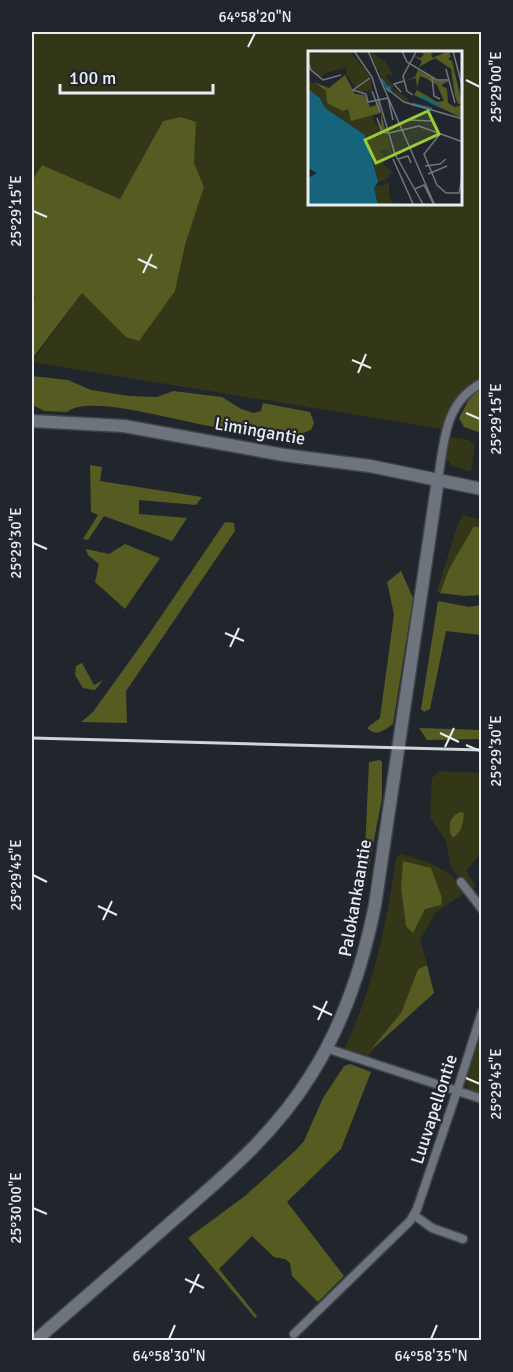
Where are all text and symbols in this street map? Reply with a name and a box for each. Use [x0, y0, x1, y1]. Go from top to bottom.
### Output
text: 64°58'20"N [218, 8, 292, 26]
inset map [308, 51, 462, 206]
text: 25°29'00"E [487, 51, 505, 123]
scale bar [60, 57, 213, 95]
text: 100 m [69, 67, 116, 89]
text: 25°29'15"E [7, 175, 25, 247]
text: 25°29'15"E [487, 383, 505, 455]
street label: Limingantie [213, 412, 307, 450]
text: 25°29'30"E [7, 507, 25, 579]
text: 25°29'30"E [487, 715, 505, 787]
street label: Palokankaantie [334, 838, 376, 958]
text: 25°29'45"E [7, 839, 25, 911]
text: 25°29'45"E [487, 1048, 505, 1120]
street label: Luuvapellontie [406, 1051, 462, 1167]
text: 25°30'00"E [7, 1172, 25, 1244]
text: 64°58'30"N [132, 1347, 206, 1365]
text: 64°58'35"N [394, 1347, 468, 1365]

